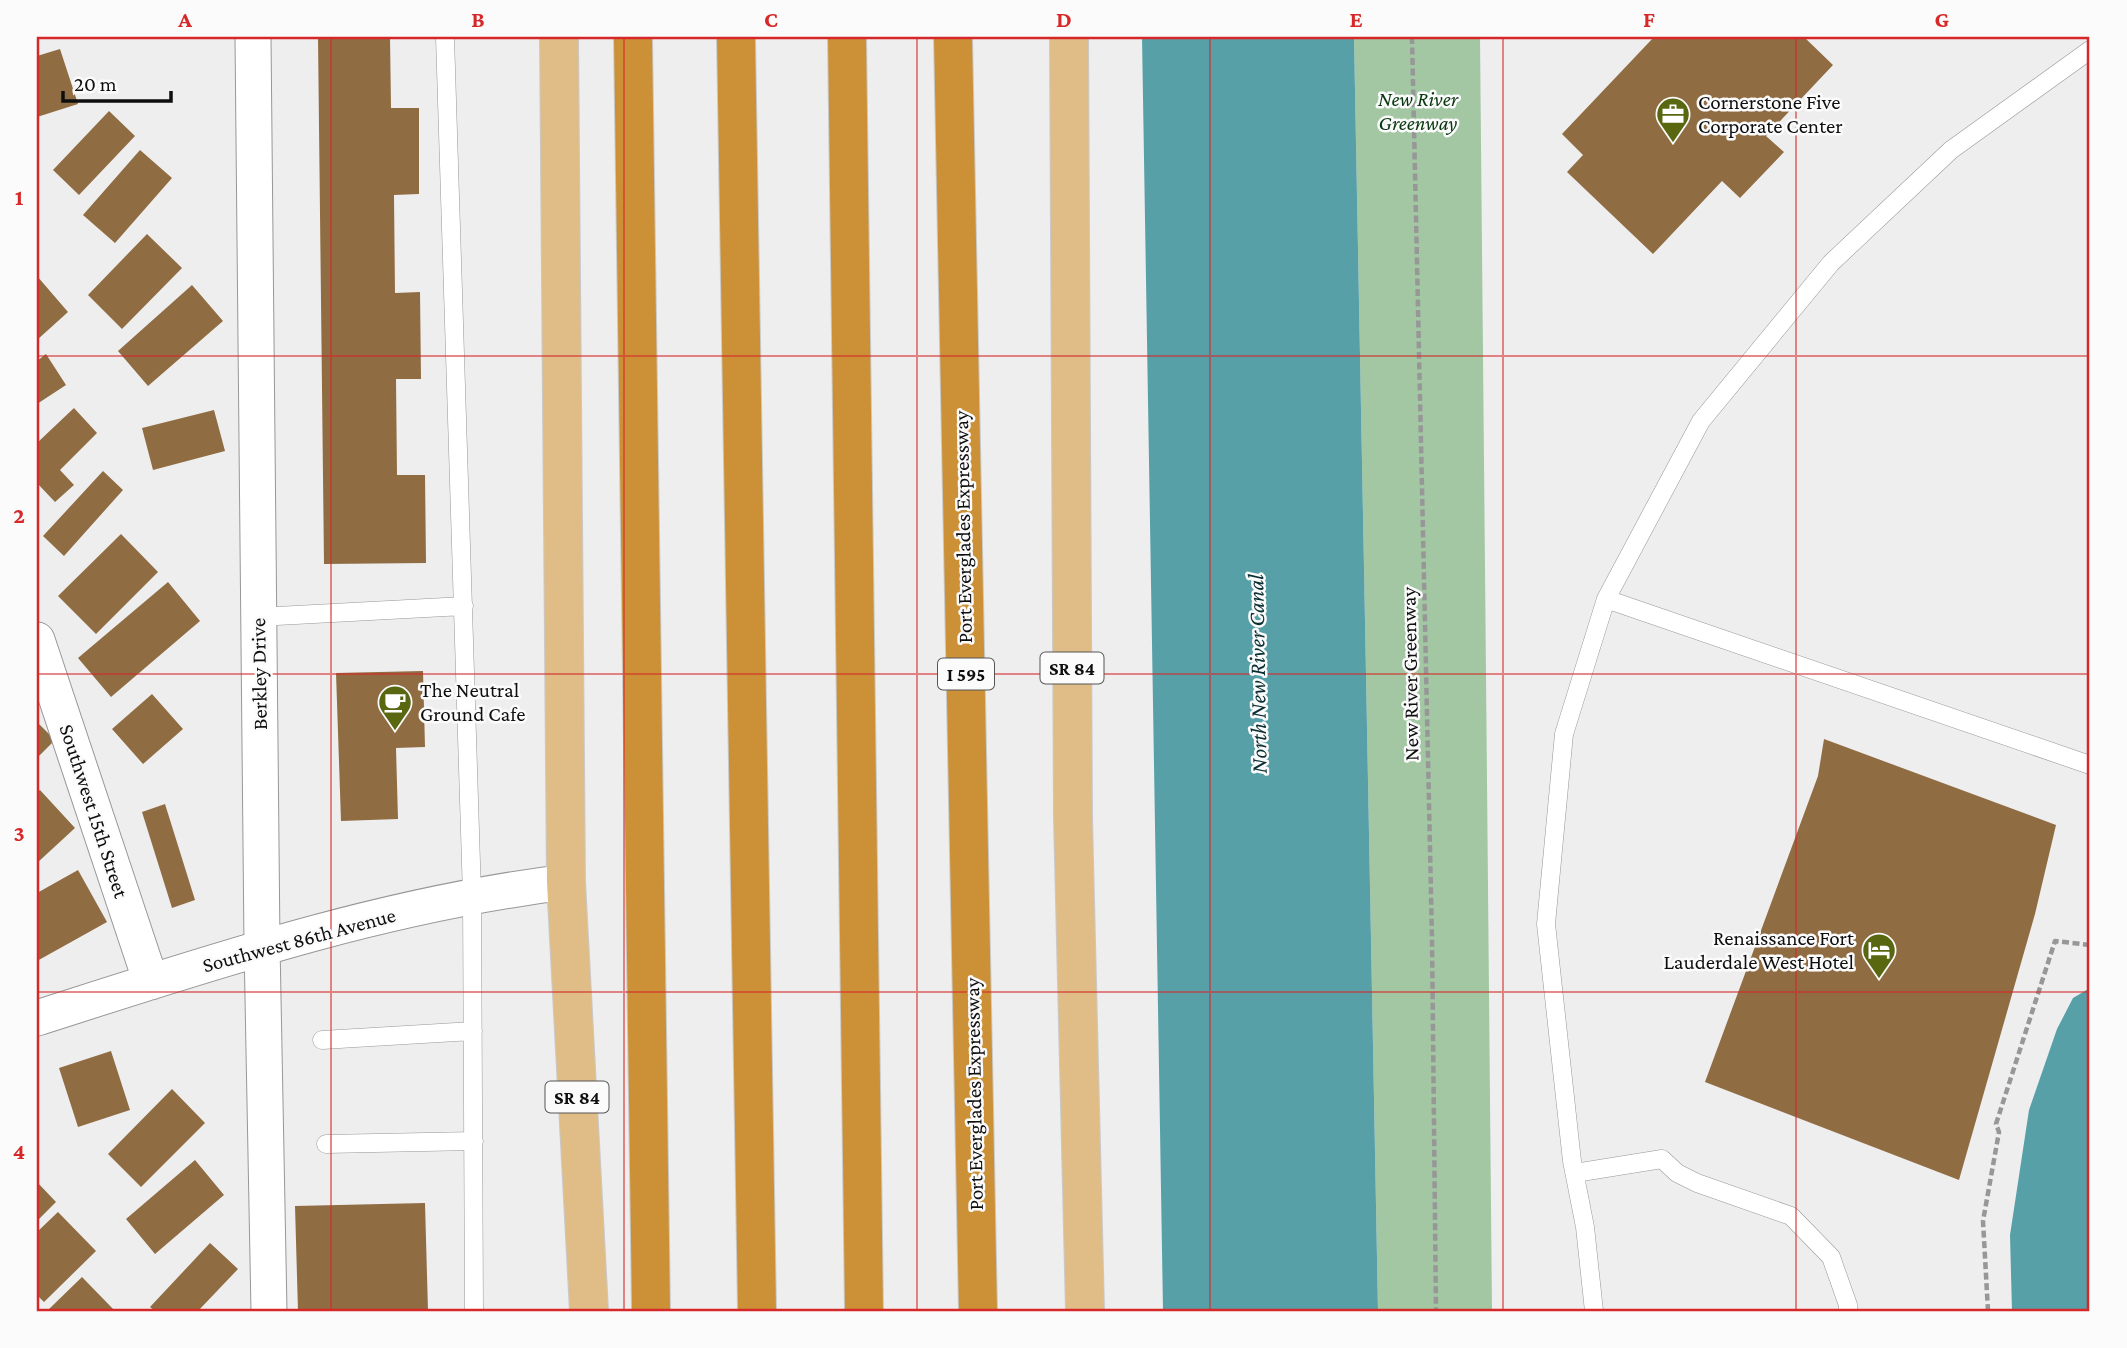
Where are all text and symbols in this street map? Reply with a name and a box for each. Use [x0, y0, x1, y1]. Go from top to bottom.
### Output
text: A [177, 6, 192, 32]
text: B [471, 6, 485, 32]
text: C [764, 6, 778, 32]
text: D [1056, 6, 1072, 32]
text: E [1349, 6, 1363, 32]
text: F [1643, 6, 1655, 32]
text: G [1935, 6, 1950, 32]
scale bar [63, 60, 172, 104]
text: 20 m [74, 72, 117, 96]
park label: New River Greenway [1378, 87, 1459, 135]
place label: Cornerstone Five Corporate Center [1698, 90, 1843, 138]
office icon: Cornerstone Five Corporate Center [1654, 95, 1692, 144]
text: 1 [15, 184, 24, 210]
street label: Port Everglades Expressway [949, 410, 977, 644]
text: 2 [13, 502, 25, 528]
water label: North New River Canal [1242, 574, 1272, 774]
street label: New River Greenway [1396, 586, 1424, 761]
street label: Berkley Drive [246, 618, 272, 730]
road number: SR 84 [1040, 652, 1104, 684]
road number: I 595 [938, 659, 994, 690]
place label: The Neutral Ground Cafe [420, 678, 525, 726]
cafe icon: The Neutral Ground Cafe [376, 683, 414, 732]
street label: Southwest 15th Street [55, 721, 134, 902]
text: 3 [13, 820, 25, 846]
street label: Southwest 86th Avenue [200, 903, 398, 977]
place label: Renaissance Fort Lauderdale West Hotel [1663, 926, 1855, 974]
hotel icon: Renaissance Fort Lauderdale West Hotel [1860, 931, 1898, 980]
street label: Port Everglades Expressway [960, 977, 988, 1211]
road number: SR 84 [546, 1082, 608, 1112]
text: 4 [13, 1138, 25, 1164]

